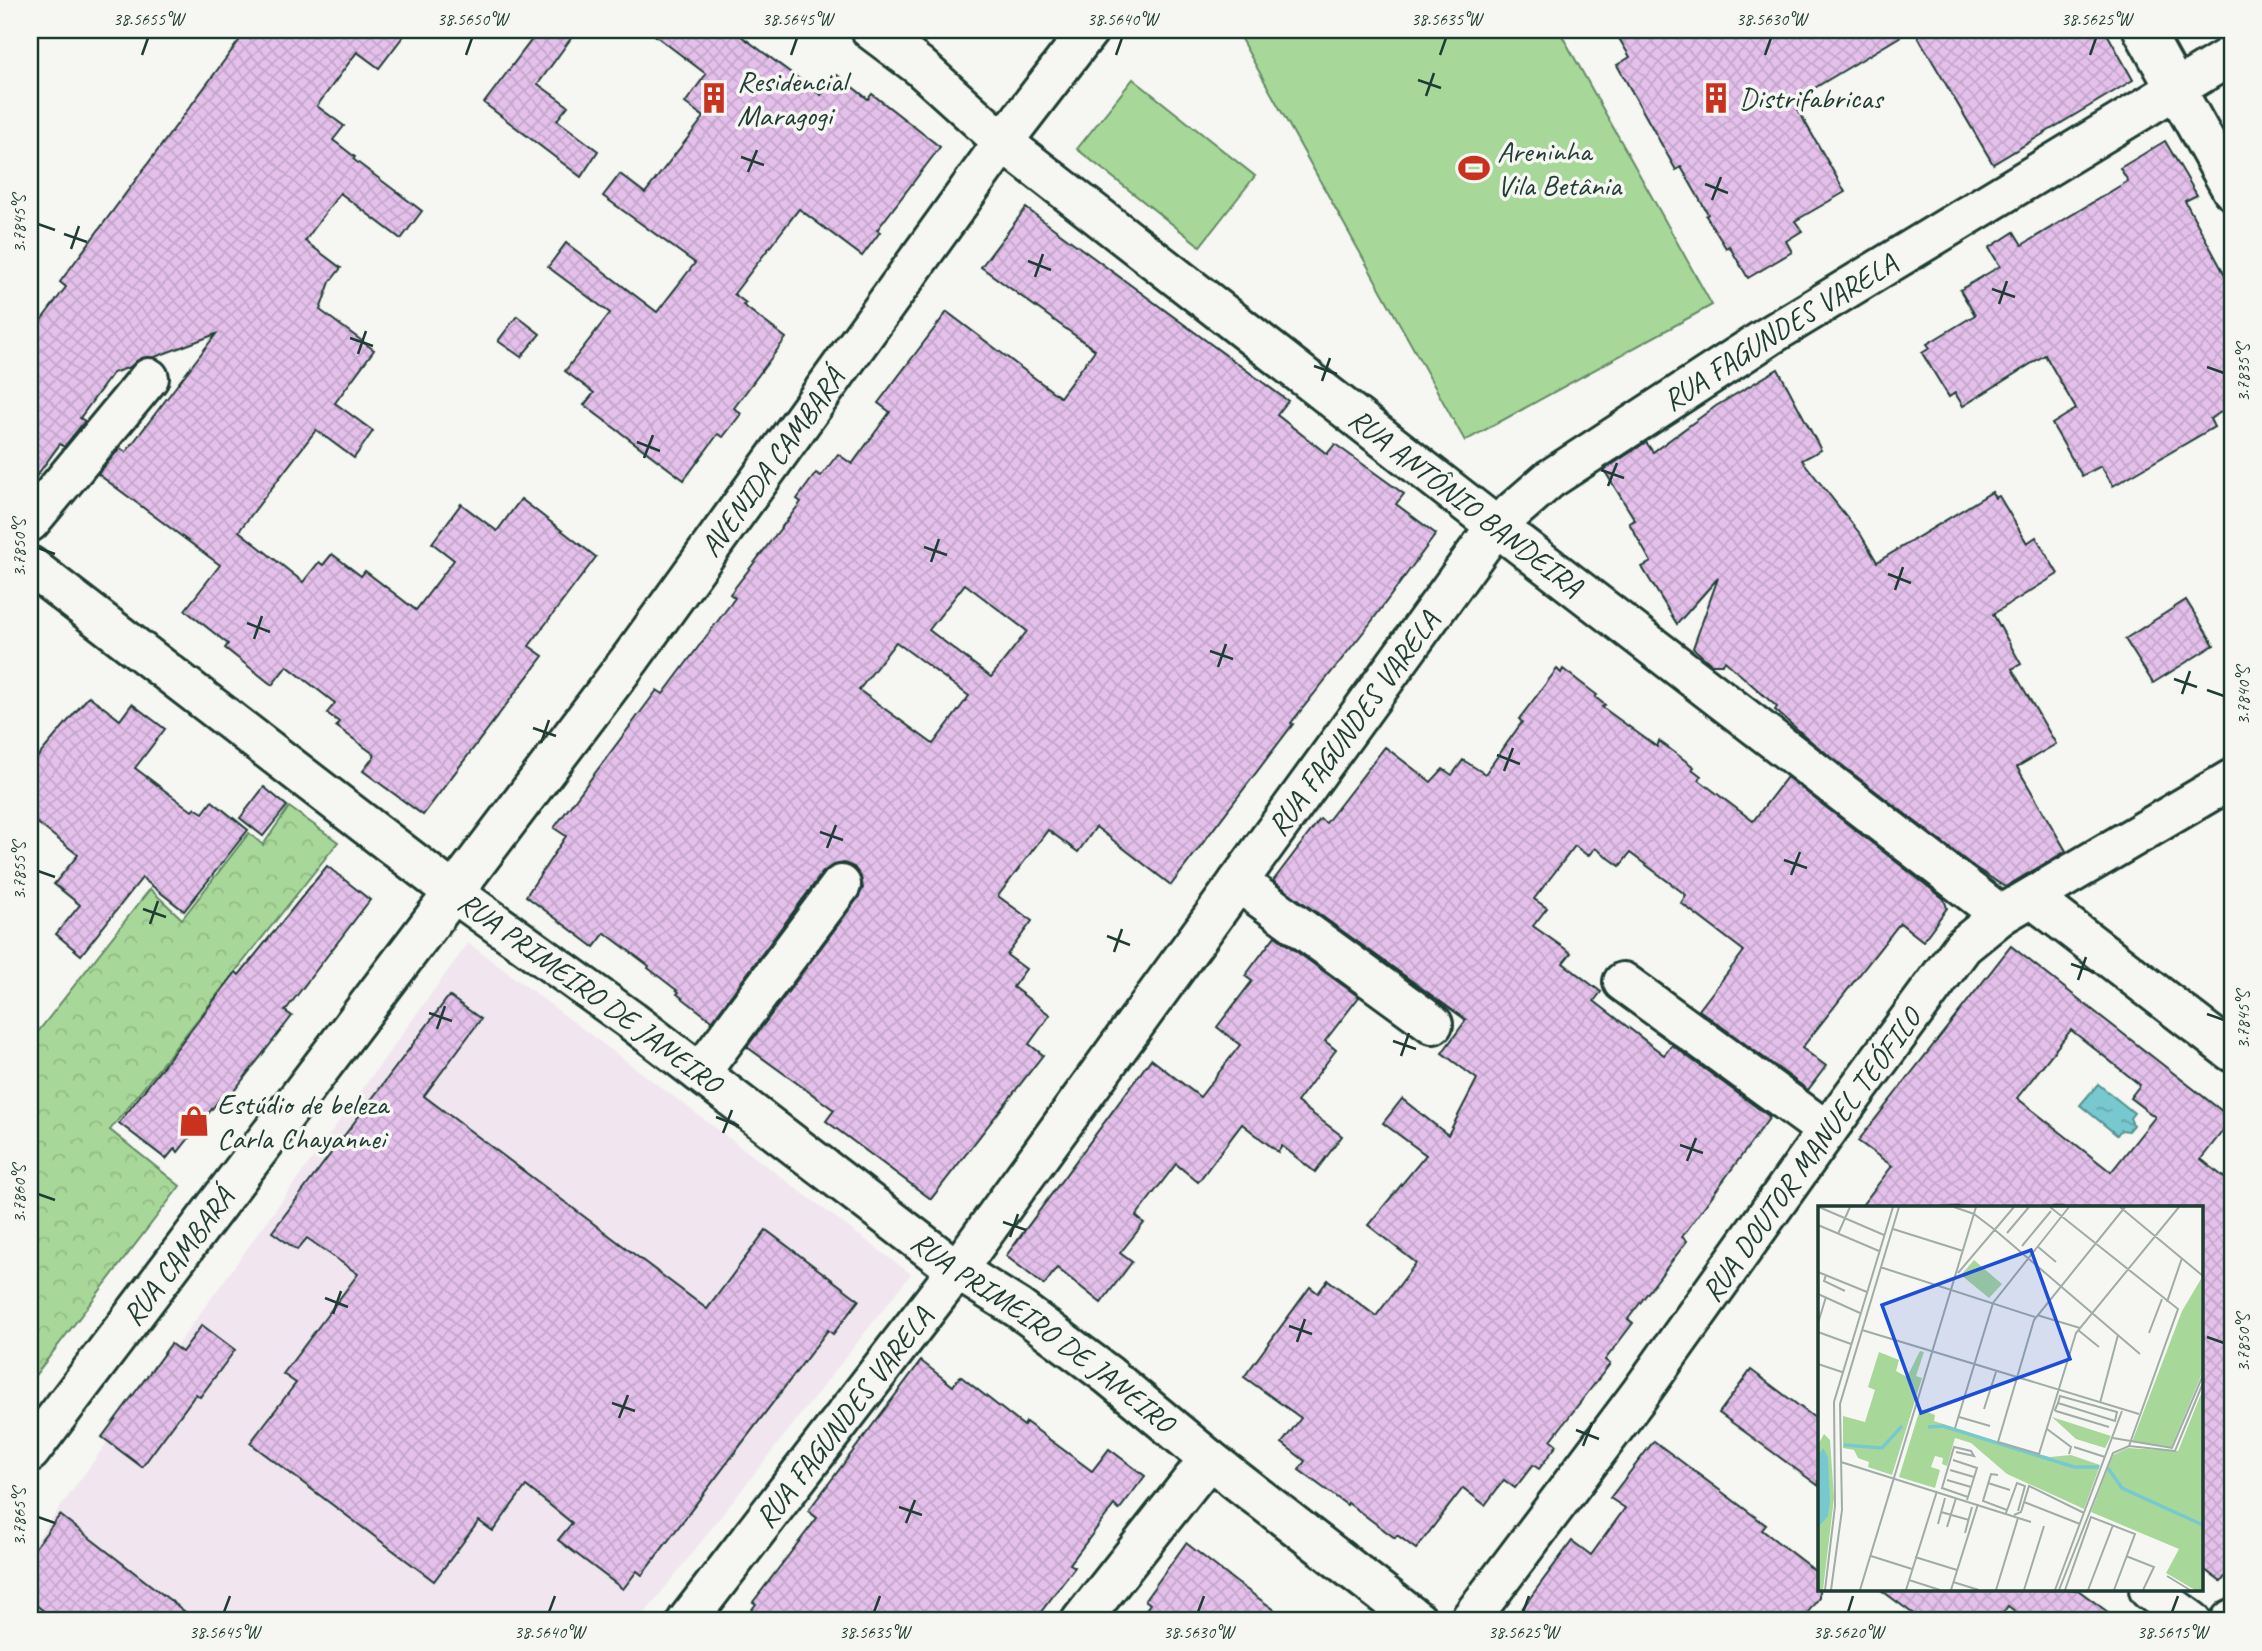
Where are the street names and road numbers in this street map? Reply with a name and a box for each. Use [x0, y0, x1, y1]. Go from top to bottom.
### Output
street label: RUA FAGUNDES VARELA [1655, 244, 1904, 419]
street label: AVENIDA CAMBARÁ [691, 358, 855, 564]
street label: RUA ANTÔNIO BANDEIRA [1341, 400, 1591, 606]
street label: RUA FAGUNDES VARELA [1259, 602, 1448, 843]
street label: RUA PRIMEIRO DE JANEIRO [451, 883, 732, 1104]
street label: RUA DOUTOR MANUEL TEÓFILO [1693, 999, 1931, 1309]
street label: RUA CAMBARÁ [114, 1177, 245, 1333]
street label: RUA PRIMEIRO DE JANEIRO [903, 1223, 1185, 1443]
street label: RUA FAGUNDES VARELA [747, 1298, 941, 1535]

